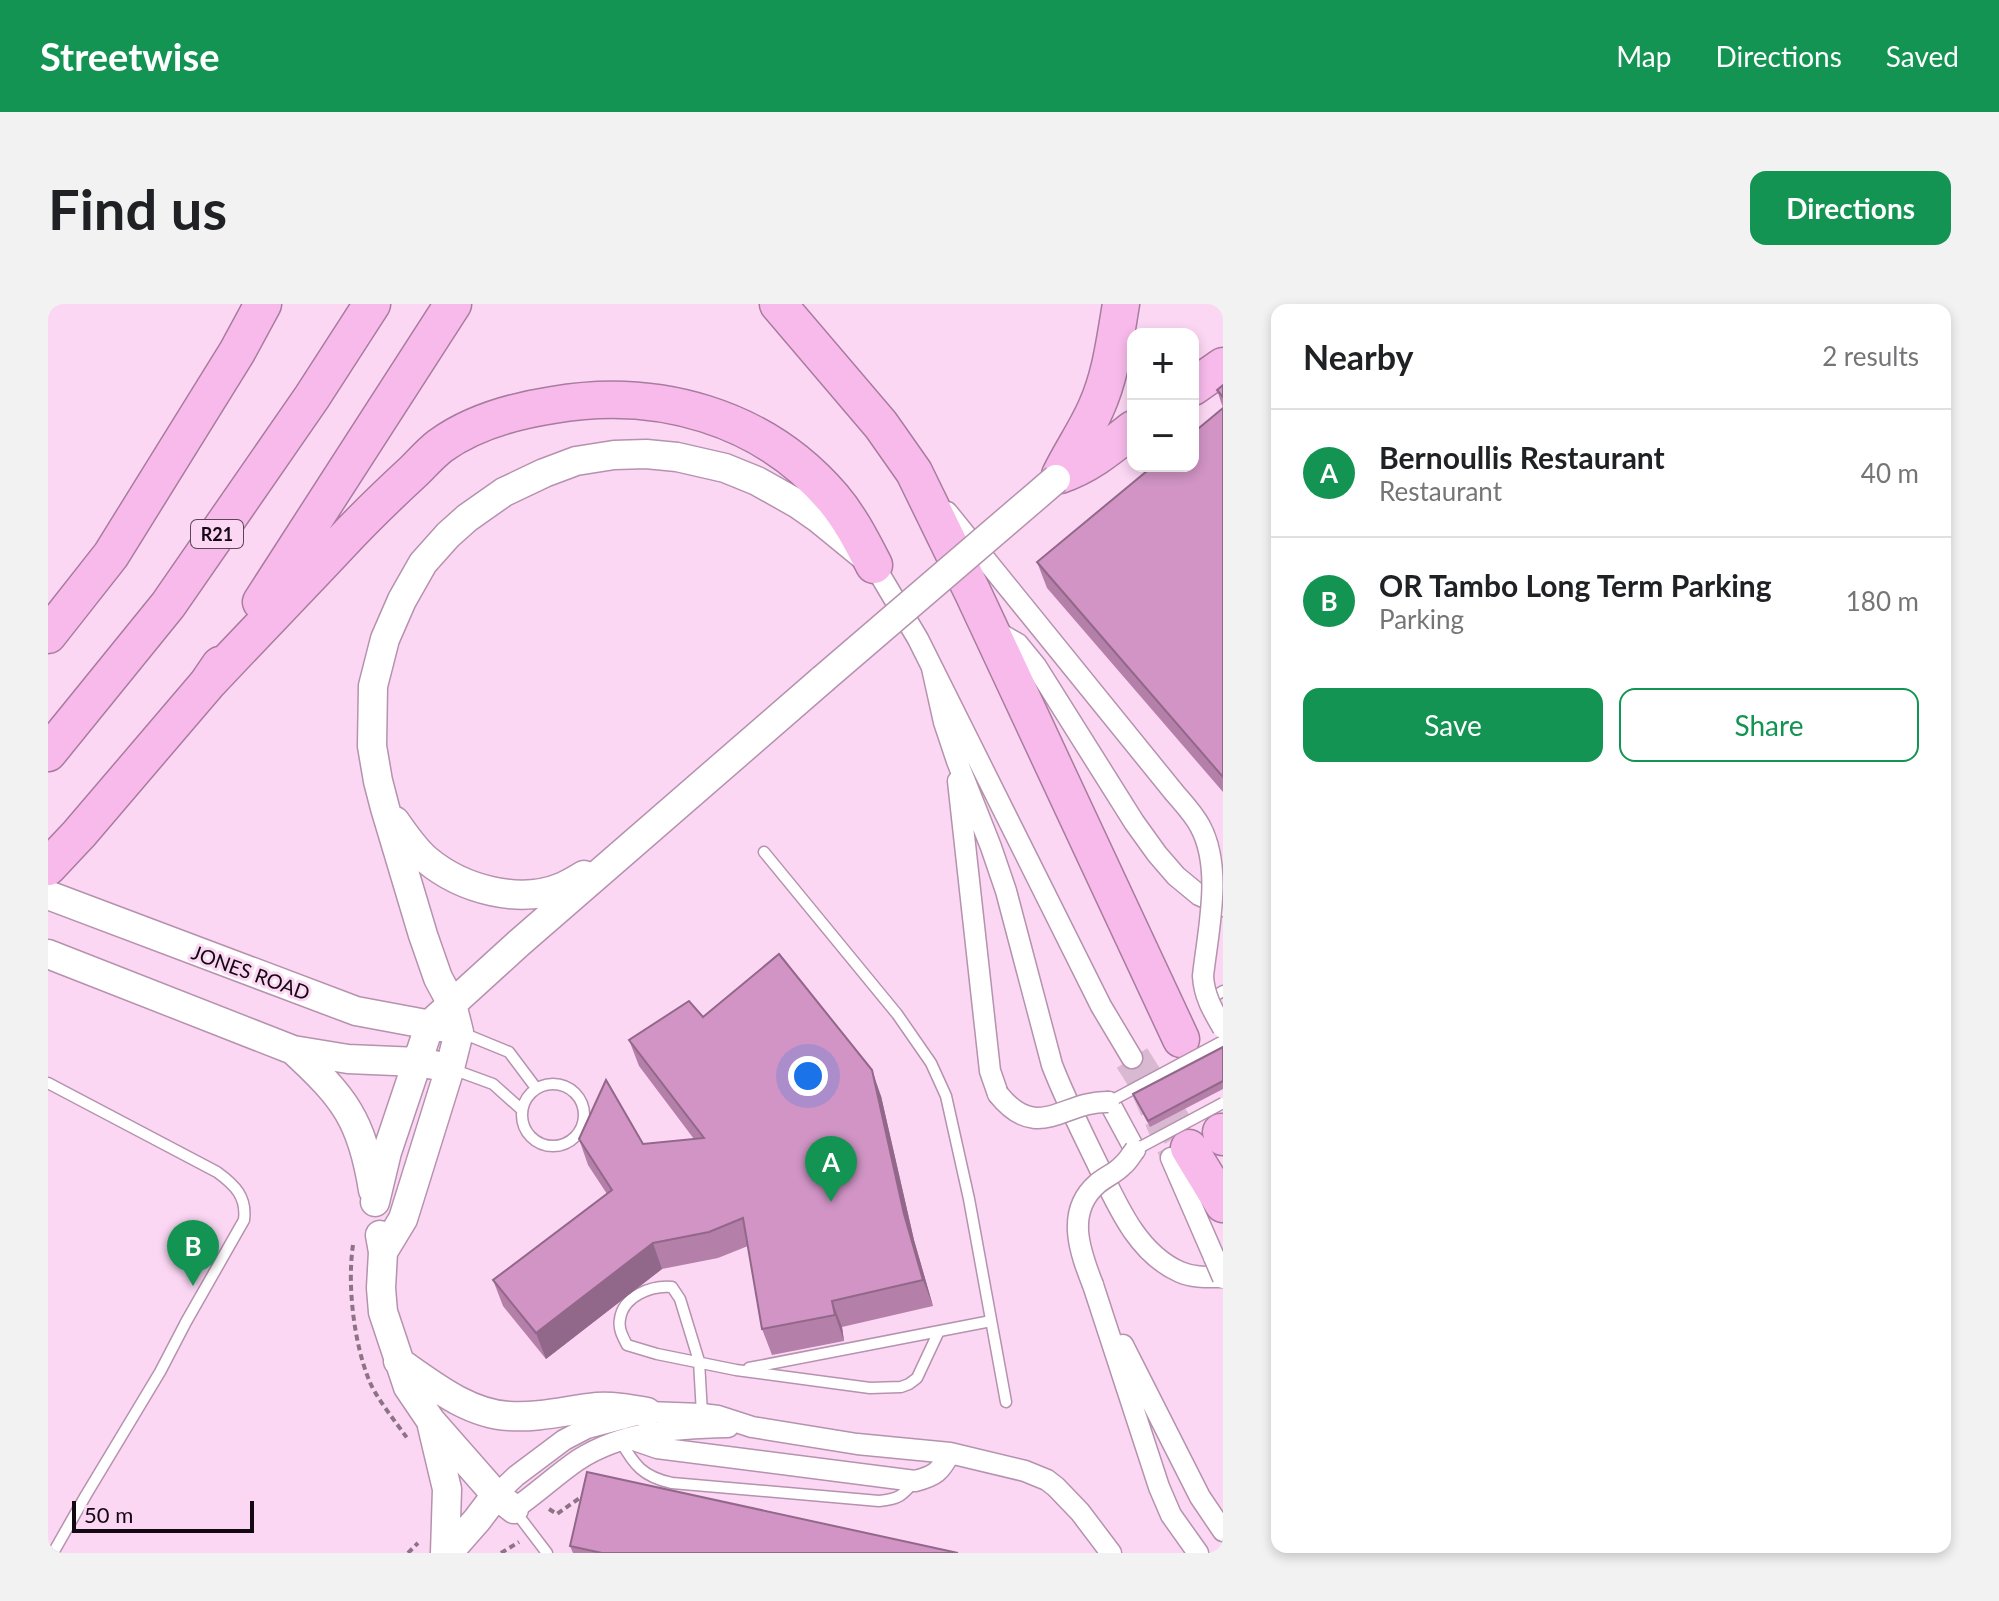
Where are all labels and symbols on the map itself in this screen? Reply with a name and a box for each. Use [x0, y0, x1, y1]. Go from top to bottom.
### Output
road number: R21 [191, 520, 243, 548]
street label: JONES ROAD [189, 940, 313, 1004]
your location [788, 1056, 828, 1096]
pin: A [805, 1136, 857, 1202]
pin: B [167, 1220, 219, 1286]
scale bar [72, 1497, 254, 1533]

